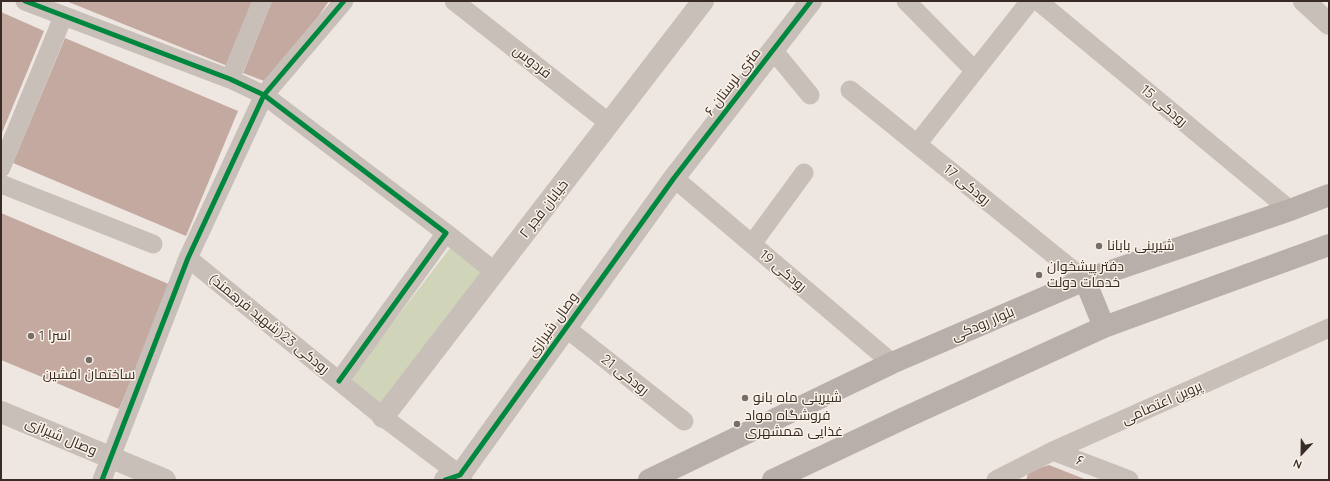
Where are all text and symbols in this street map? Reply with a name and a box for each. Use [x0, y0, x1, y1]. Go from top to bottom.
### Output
street label: فردوس [509, 42, 555, 82]
street label: ۶ متری لرستان [701, 45, 765, 119]
street label: رودکی 15 [1137, 82, 1191, 130]
street label: رودکی 17 [940, 161, 994, 209]
street label: خیابان فجر ۲ [516, 176, 572, 242]
place label: شیرینی بابانا [1107, 238, 1175, 254]
marker: شیرینی بابانا [1094, 241, 1104, 251]
street label: رودکی 19 [756, 247, 810, 295]
place label: دفتر پیشخوان خدمات دولت [1047, 259, 1124, 292]
street label: رودکی 23(شهید فرهمند) [206, 270, 332, 378]
marker: دفتر پیشخوان خدمات دولت [1034, 270, 1044, 280]
street label: وصال شیرازی [524, 289, 582, 361]
street label: بلوار رودکی [949, 303, 1017, 345]
place label: اسرا 1 [39, 328, 71, 344]
marker: اسرا 1 [26, 331, 36, 341]
street label: رودکی 21 [598, 351, 652, 399]
marker: ساختمان افشین [84, 355, 94, 365]
place label: ساختمان افشین [43, 367, 135, 383]
street label: پروین اعتصامی [1119, 378, 1205, 428]
place label: شیرینی ماه بانو [753, 390, 842, 406]
marker: شیرینی ماه بانو [740, 393, 750, 403]
place label: فروشگاه مواد غذایی همشهری [745, 408, 843, 440]
street label: وصال شیرازی [23, 414, 99, 460]
marker: فروشگاه مواد غذایی همشهری [732, 419, 742, 429]
north arrow [1282, 433, 1322, 473]
street label: ۶ [1074, 452, 1086, 470]
text: N [1291, 456, 1304, 472]

